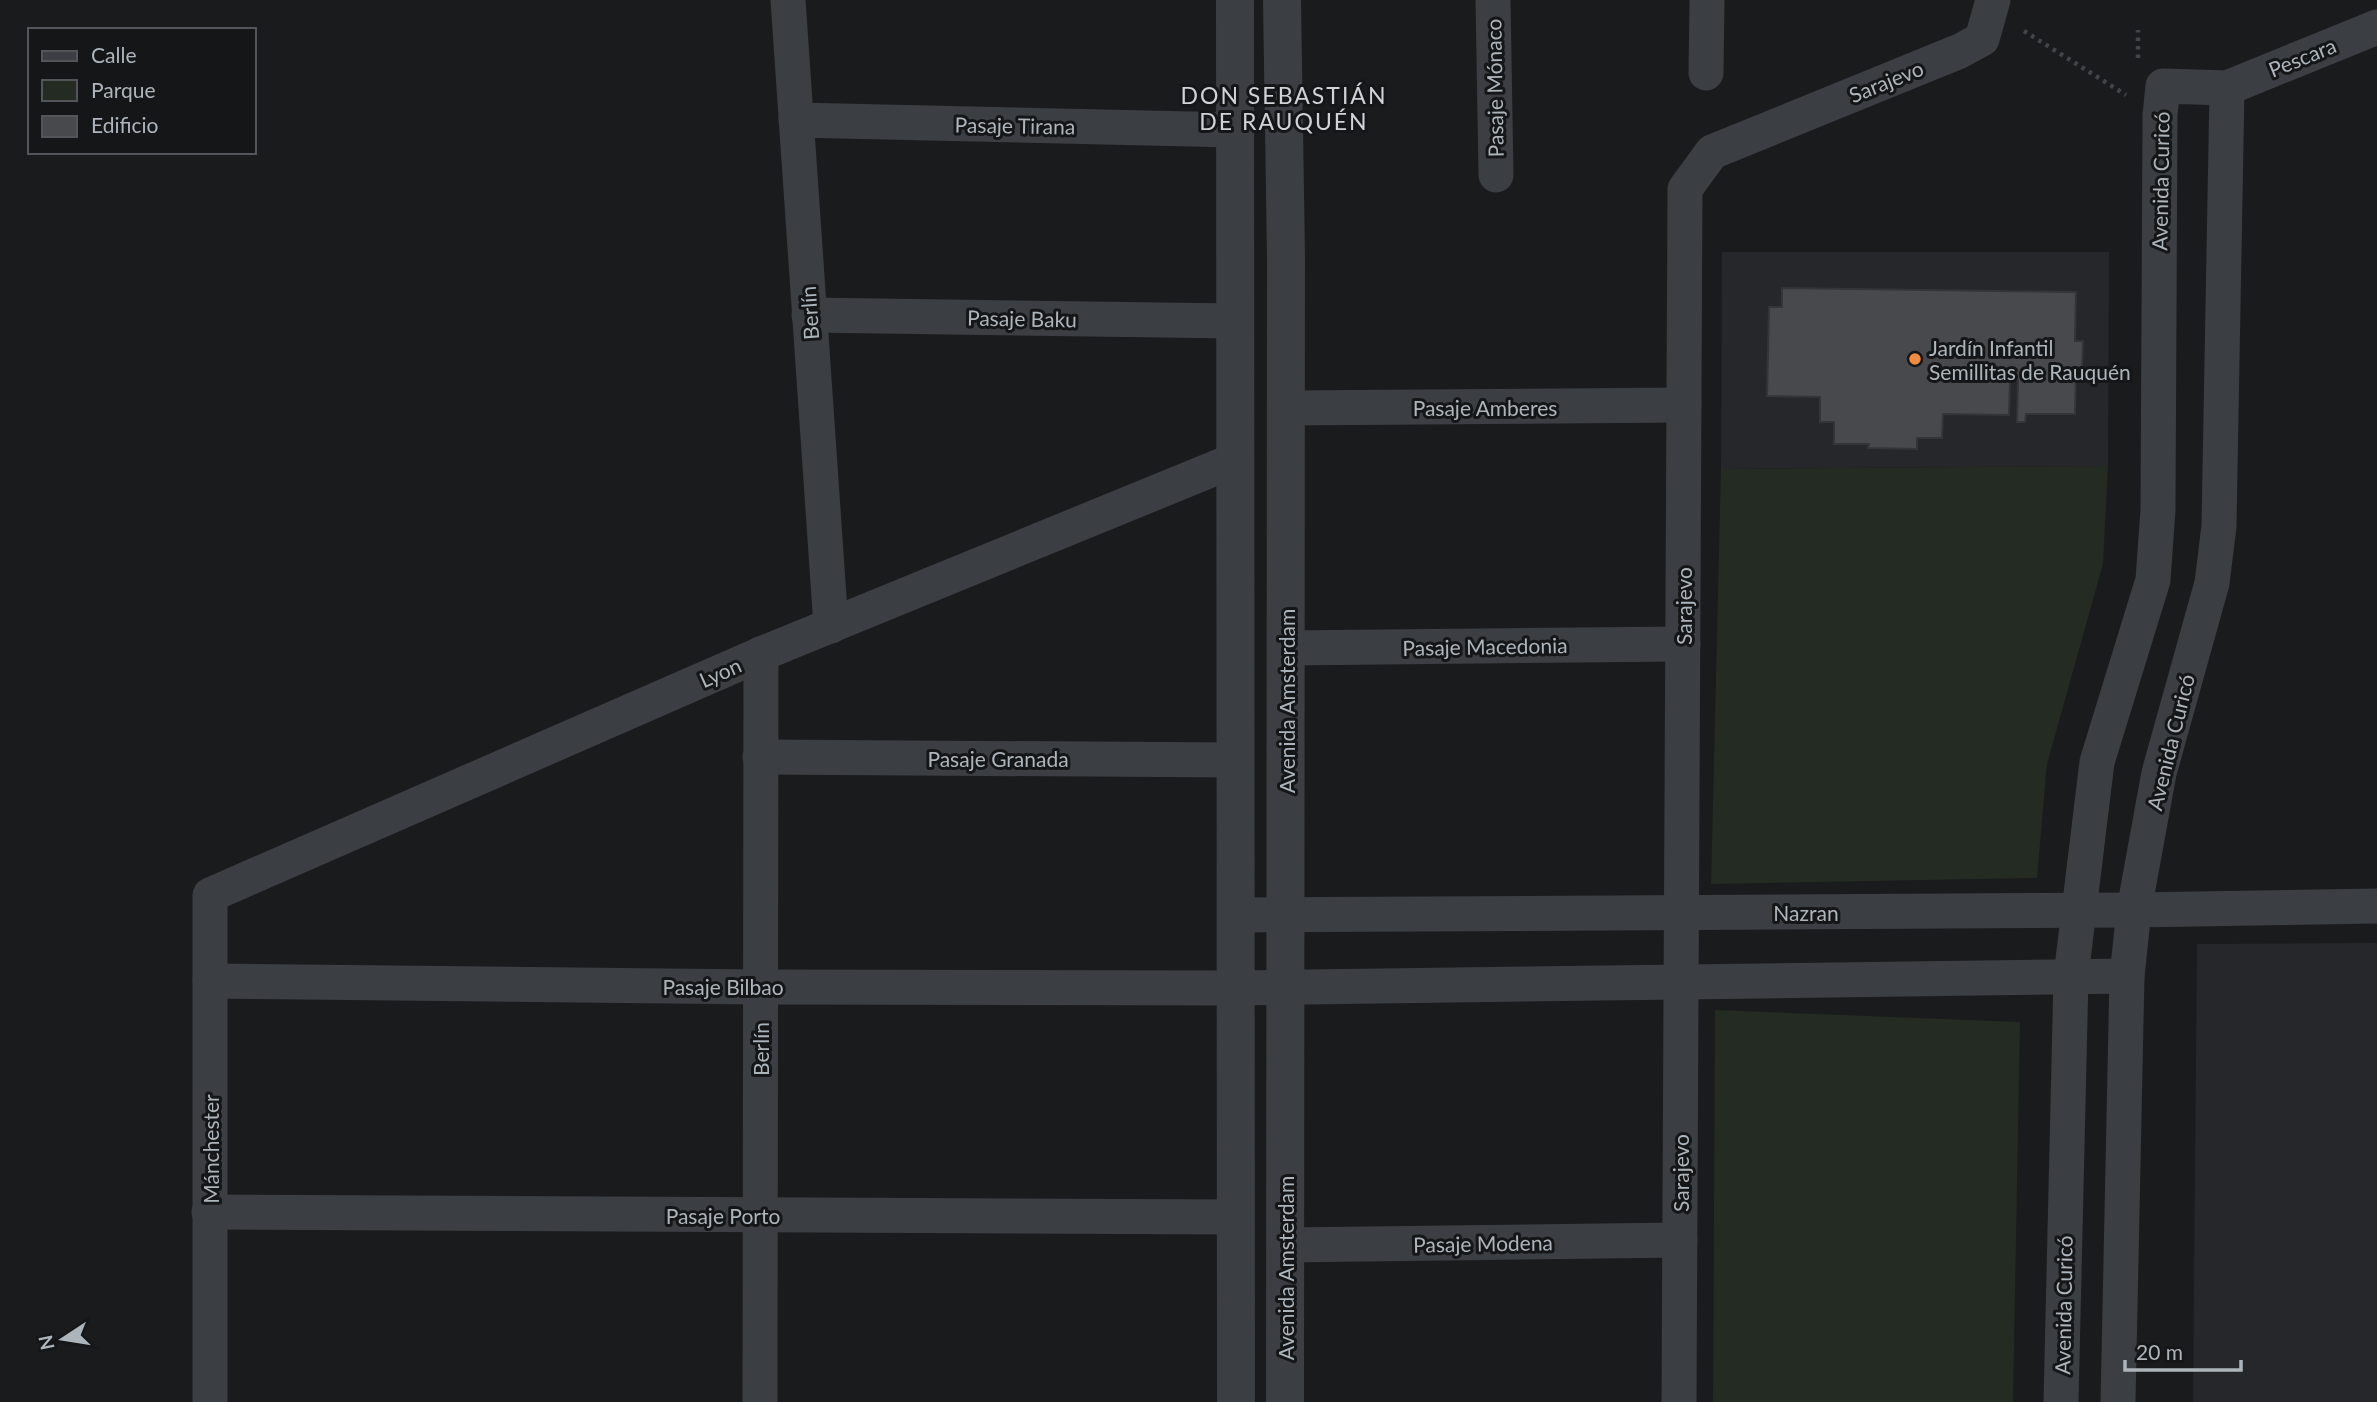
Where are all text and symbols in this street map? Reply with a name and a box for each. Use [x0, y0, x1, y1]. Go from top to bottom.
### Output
street label: Pasaje Mónaco [1480, 18, 1508, 158]
legend [28, 28, 256, 154]
street label: Pescara [2265, 32, 2339, 82]
text: Calle [91, 42, 136, 67]
street label: Sarajevo [1845, 55, 1927, 107]
text: Parque [91, 77, 156, 102]
district label: DON SEBASTIÁN DE RAUQUÉN [1181, 81, 1387, 135]
street label: Pasaje Tirana [955, 111, 1075, 139]
street label: Avenida Curicó [2146, 111, 2174, 251]
text: Edificio [91, 112, 159, 137]
street label: Berlín [795, 285, 823, 341]
street label: Pasaje Baku [967, 305, 1077, 331]
place label: Jardín Infantil Semillitas de Rauquén [1929, 335, 2131, 384]
marker: Jardín Infantil Semillitas de Rauquén [1907, 351, 1923, 367]
street label: Pasaje Amberes [1413, 395, 1557, 420]
street label: Sarajevo [1671, 567, 1696, 645]
street label: Avenida Amsterdam [1274, 609, 1299, 793]
street label: Pasaje Macedonia [1402, 632, 1568, 660]
street label: Lyon [695, 652, 745, 692]
street label: Avenida Curicó [2141, 671, 2199, 813]
street label: Pasaje Granada [927, 746, 1069, 771]
street label: Nazran [1773, 900, 1839, 925]
street label: Pasaje Bilbao [662, 974, 784, 999]
street label: Berlín [748, 1022, 773, 1076]
street label: Mánchester [198, 1094, 223, 1204]
street label: Sarajevo [1668, 1134, 1693, 1212]
street label: Avenida Amsterdam [1273, 1176, 1298, 1360]
street label: Pasaje Porto [666, 1203, 780, 1228]
street label: Pasaje Modena [1413, 1229, 1553, 1257]
street label: Avenida Curicó [2049, 1235, 2077, 1375]
north arrow [28, 1304, 98, 1374]
scale bar [2125, 1328, 2240, 1372]
text: N [33, 1333, 59, 1352]
text: 20 m [2136, 1339, 2183, 1364]

